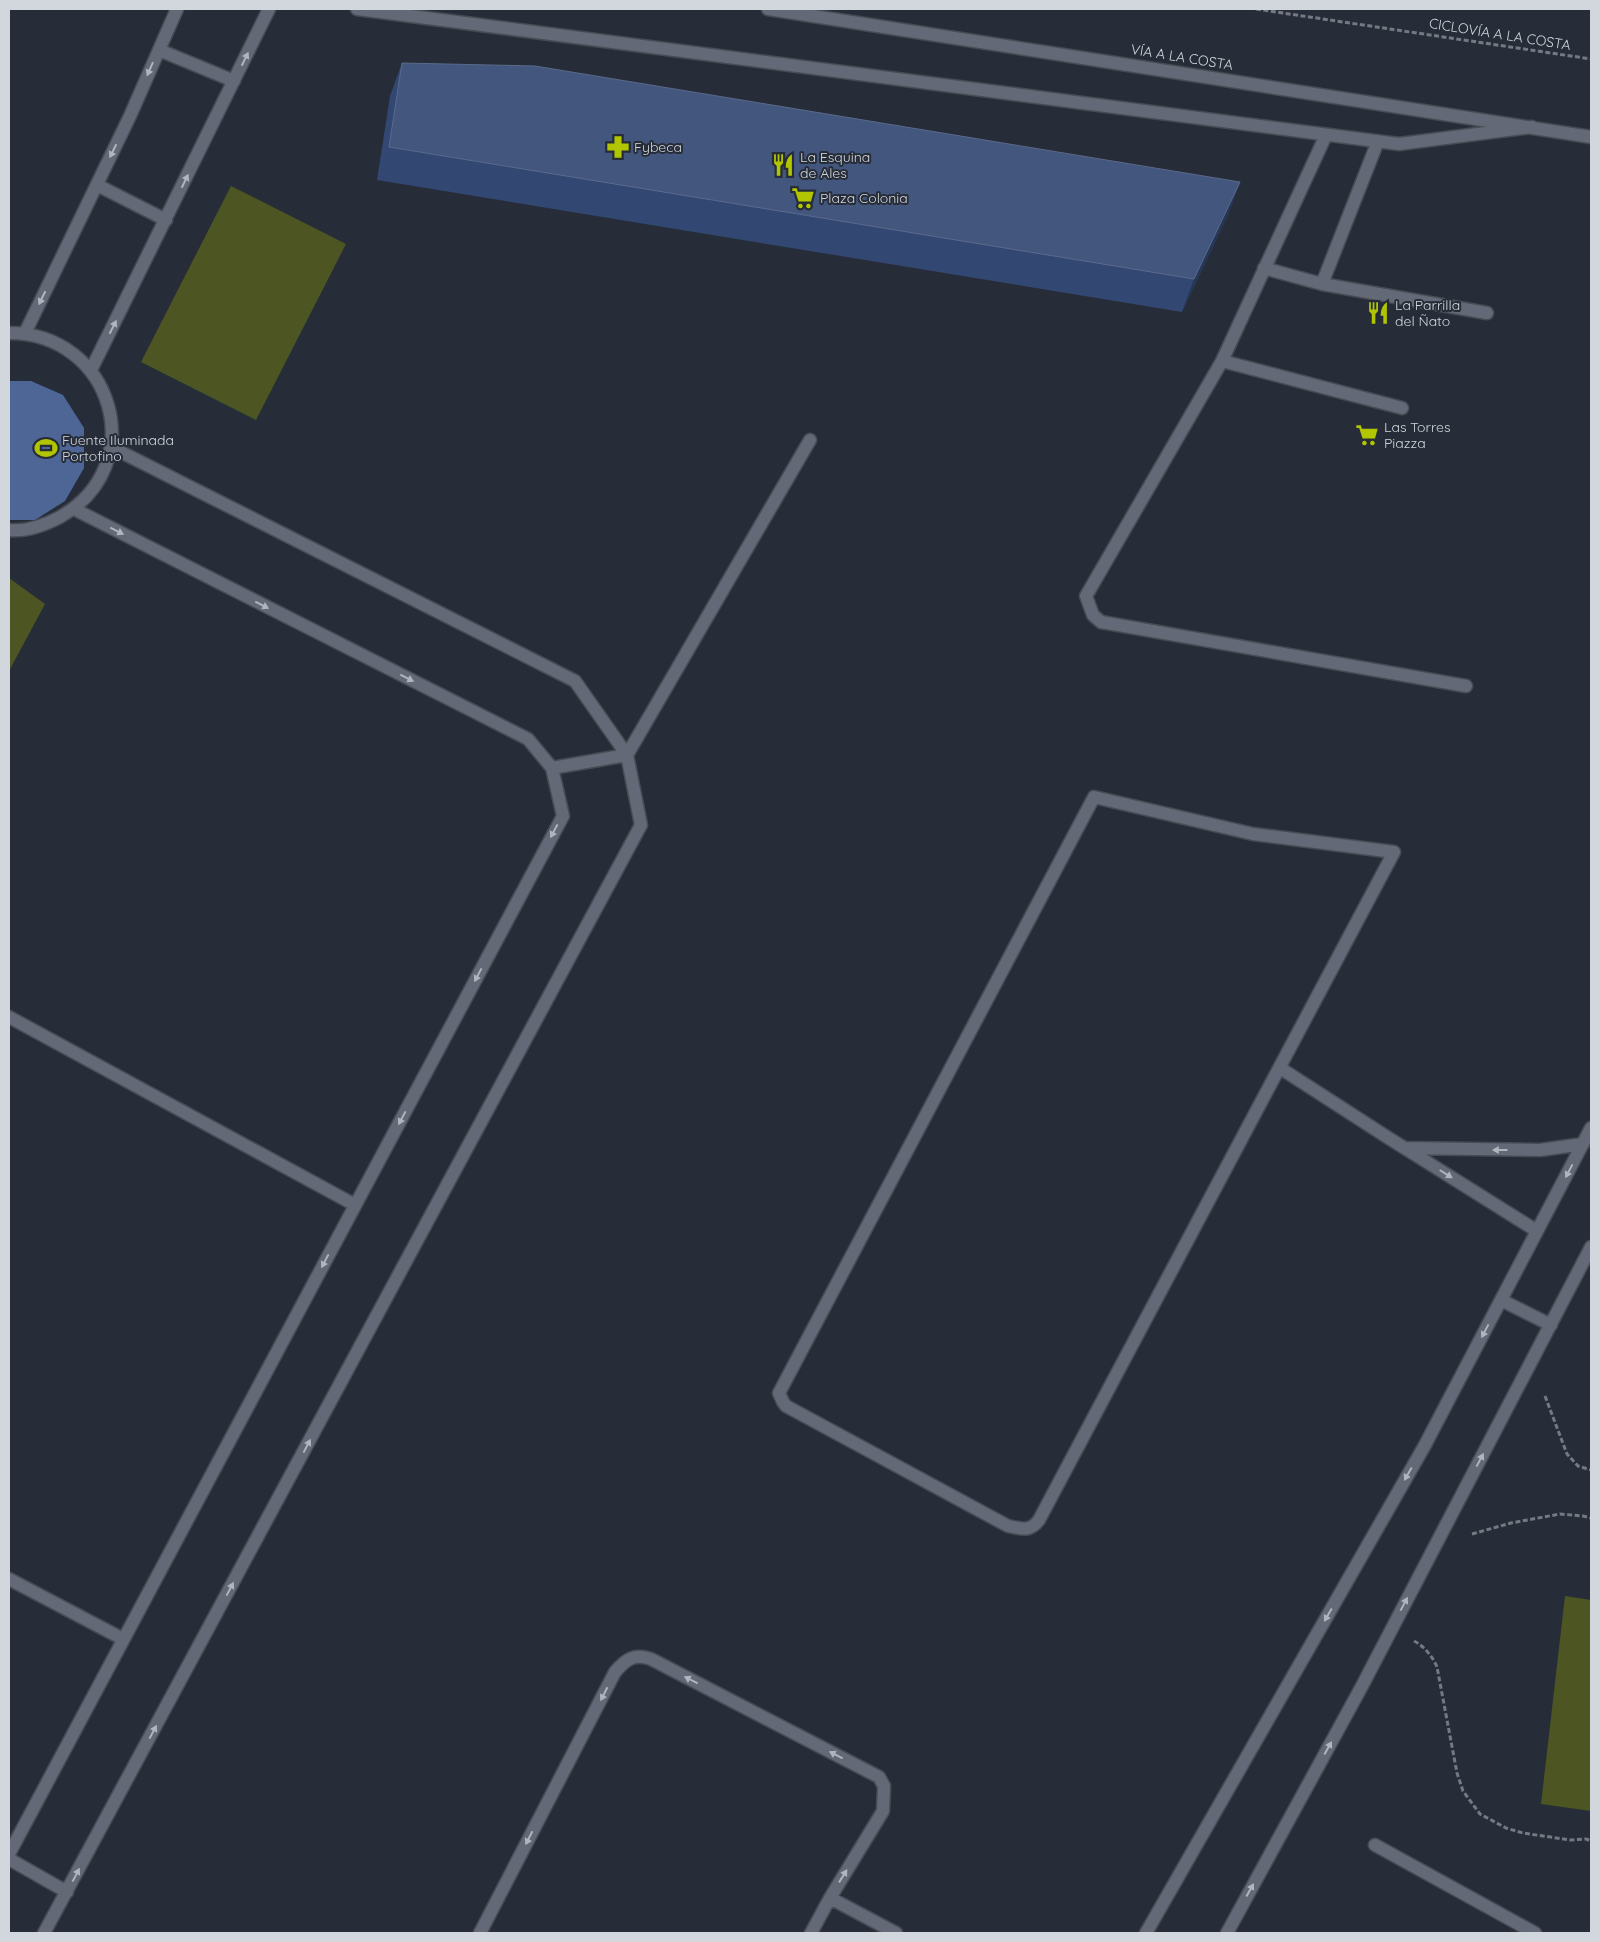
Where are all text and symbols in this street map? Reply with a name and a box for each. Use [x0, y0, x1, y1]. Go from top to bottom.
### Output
street label: CICLOVÍA A LA COSTA [1428, 14, 1572, 54]
street label: VÍA A LA COSTA [1130, 40, 1234, 74]
one-way arrow [241, 51, 249, 66]
one-way arrow [146, 62, 154, 76]
pharmacy icon: Fybeca [605, 134, 631, 160]
place label: Fybeca [634, 138, 682, 156]
one-way arrow [109, 144, 117, 158]
place label: La Esquina de Ales [800, 148, 870, 182]
restaurant icon: La Esquina de Ales [770, 152, 796, 178]
one-way arrow [181, 174, 189, 188]
supermarket icon: Plaza Colonia [790, 185, 816, 211]
place label: Plaza Colonia [820, 189, 908, 207]
one-way arrow [38, 291, 46, 305]
place label: La Parrilla del Ñato [1395, 296, 1460, 330]
restaurant icon: La Parrilla del Ñato [1365, 300, 1391, 326]
one-way arrow [108, 319, 117, 334]
place label: Las Torres Piazza [1384, 418, 1451, 452]
supermarket icon: Las Torres Piazza [1354, 422, 1380, 448]
place label: Fuente Iluminada Portofino [62, 431, 174, 465]
sports icon: Fuente Iluminada Portofino [33, 435, 59, 461]
one-way arrow [110, 527, 125, 535]
one-way arrow [255, 600, 270, 609]
one-way arrow [400, 674, 415, 682]
one-way arrow [550, 825, 559, 838]
one-way arrow [474, 967, 482, 982]
one-way arrow [397, 1111, 406, 1125]
one-way arrow [1491, 1146, 1507, 1154]
one-way arrow [1565, 1164, 1573, 1179]
one-way arrow [1440, 1169, 1453, 1178]
one-way arrow [321, 1254, 329, 1269]
one-way arrow [1481, 1324, 1489, 1338]
one-way arrow [303, 1438, 311, 1453]
one-way arrow [1476, 1453, 1484, 1468]
one-way arrow [1404, 1468, 1413, 1481]
one-way arrow [226, 1582, 234, 1596]
one-way arrow [1400, 1597, 1408, 1612]
one-way arrow [1323, 1609, 1332, 1622]
one-way arrow [684, 1676, 699, 1684]
one-way arrow [600, 1686, 608, 1701]
one-way arrow [149, 1725, 157, 1739]
one-way arrow [1324, 1740, 1332, 1755]
one-way arrow [828, 1751, 843, 1759]
one-way arrow [525, 1831, 533, 1845]
one-way arrow [72, 1868, 80, 1882]
one-way arrow [839, 1869, 848, 1882]
one-way arrow [1246, 1883, 1254, 1898]

